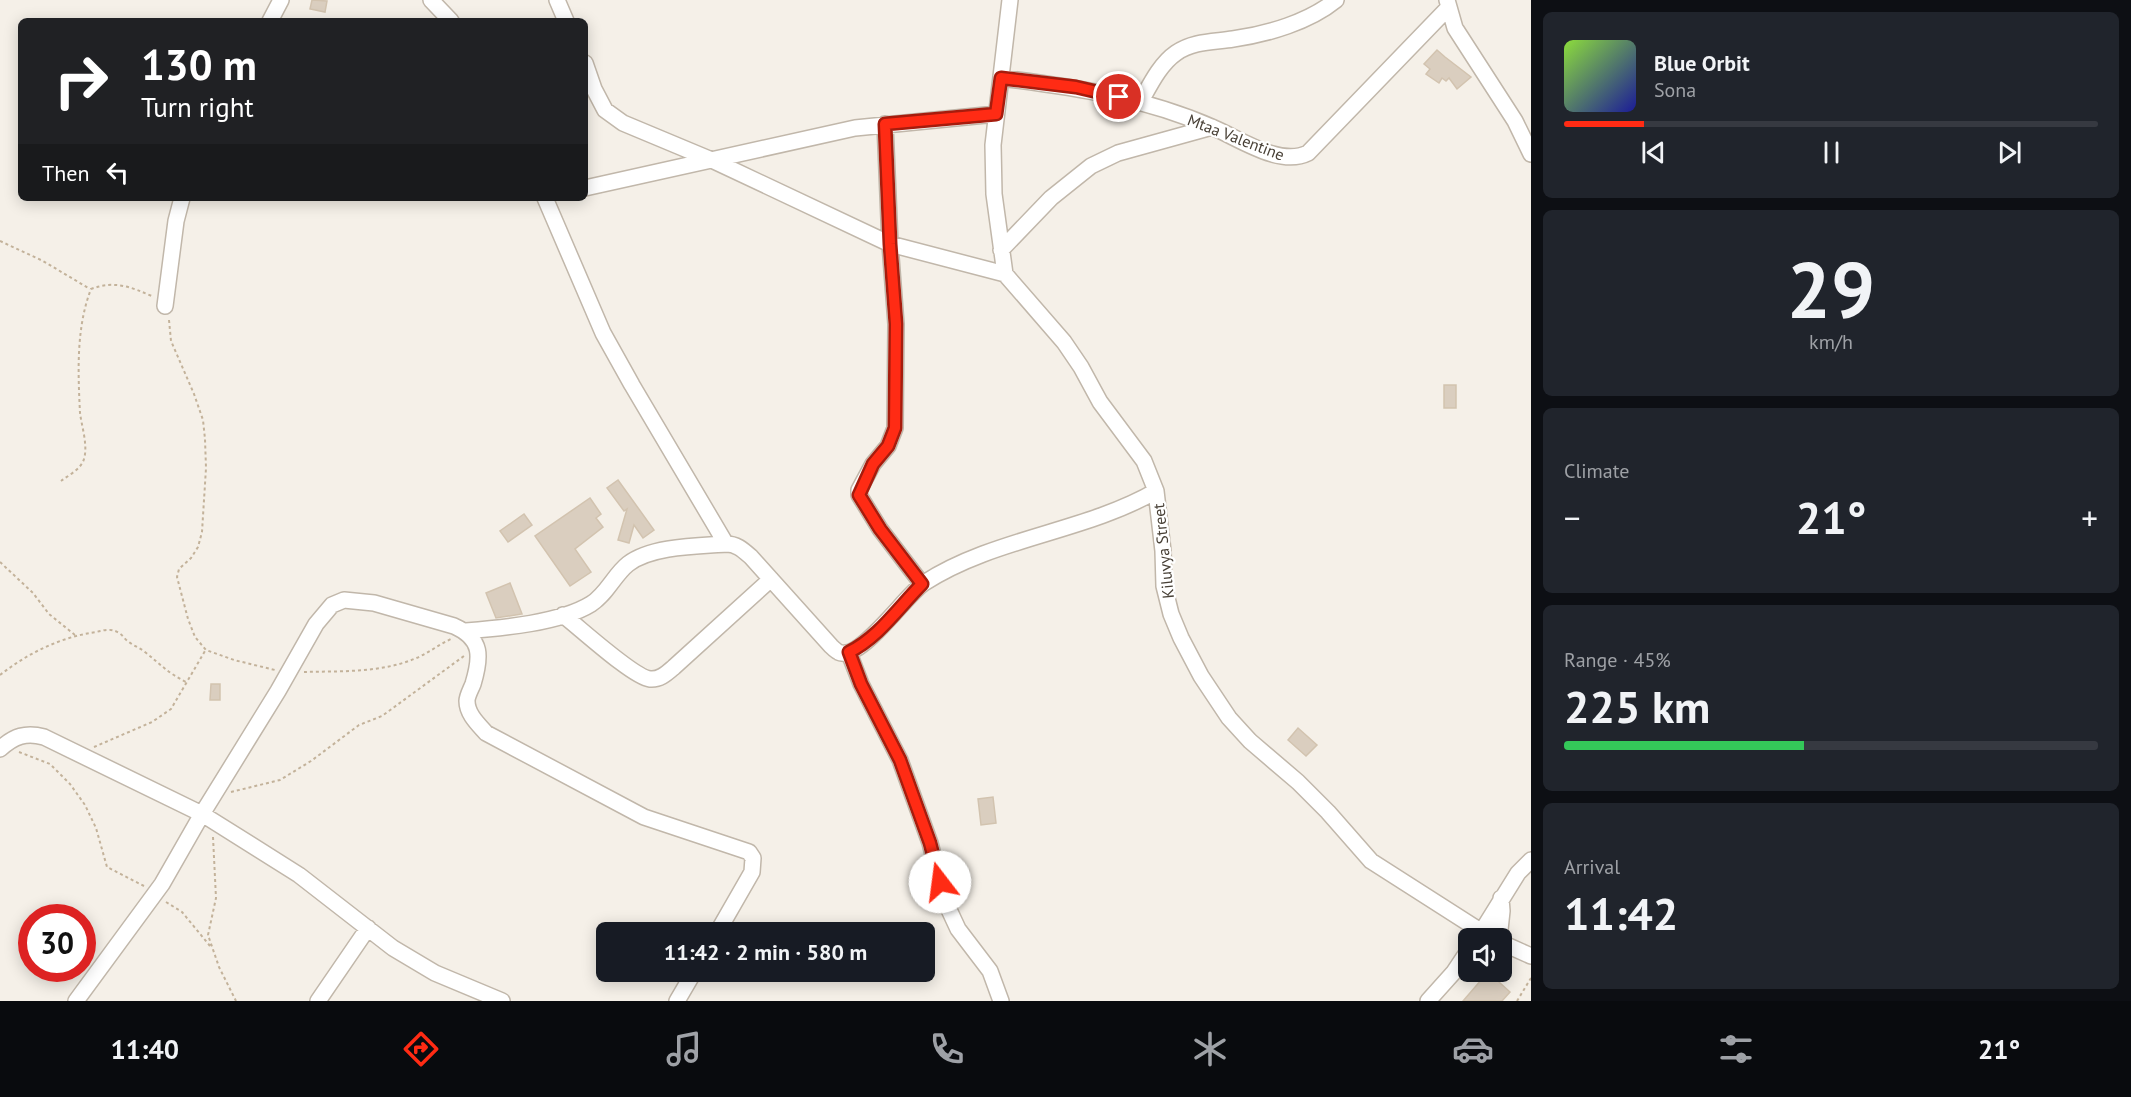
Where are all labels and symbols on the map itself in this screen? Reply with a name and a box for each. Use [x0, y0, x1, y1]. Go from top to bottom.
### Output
pin [1093, 71, 1144, 122]
street label: Mtaa Valentine [1185, 109, 1287, 165]
street label: Kiluvya Street [1148, 502, 1178, 600]
position arrow [908, 850, 972, 914]
speed limit sign: 30 [18, 904, 96, 982]

